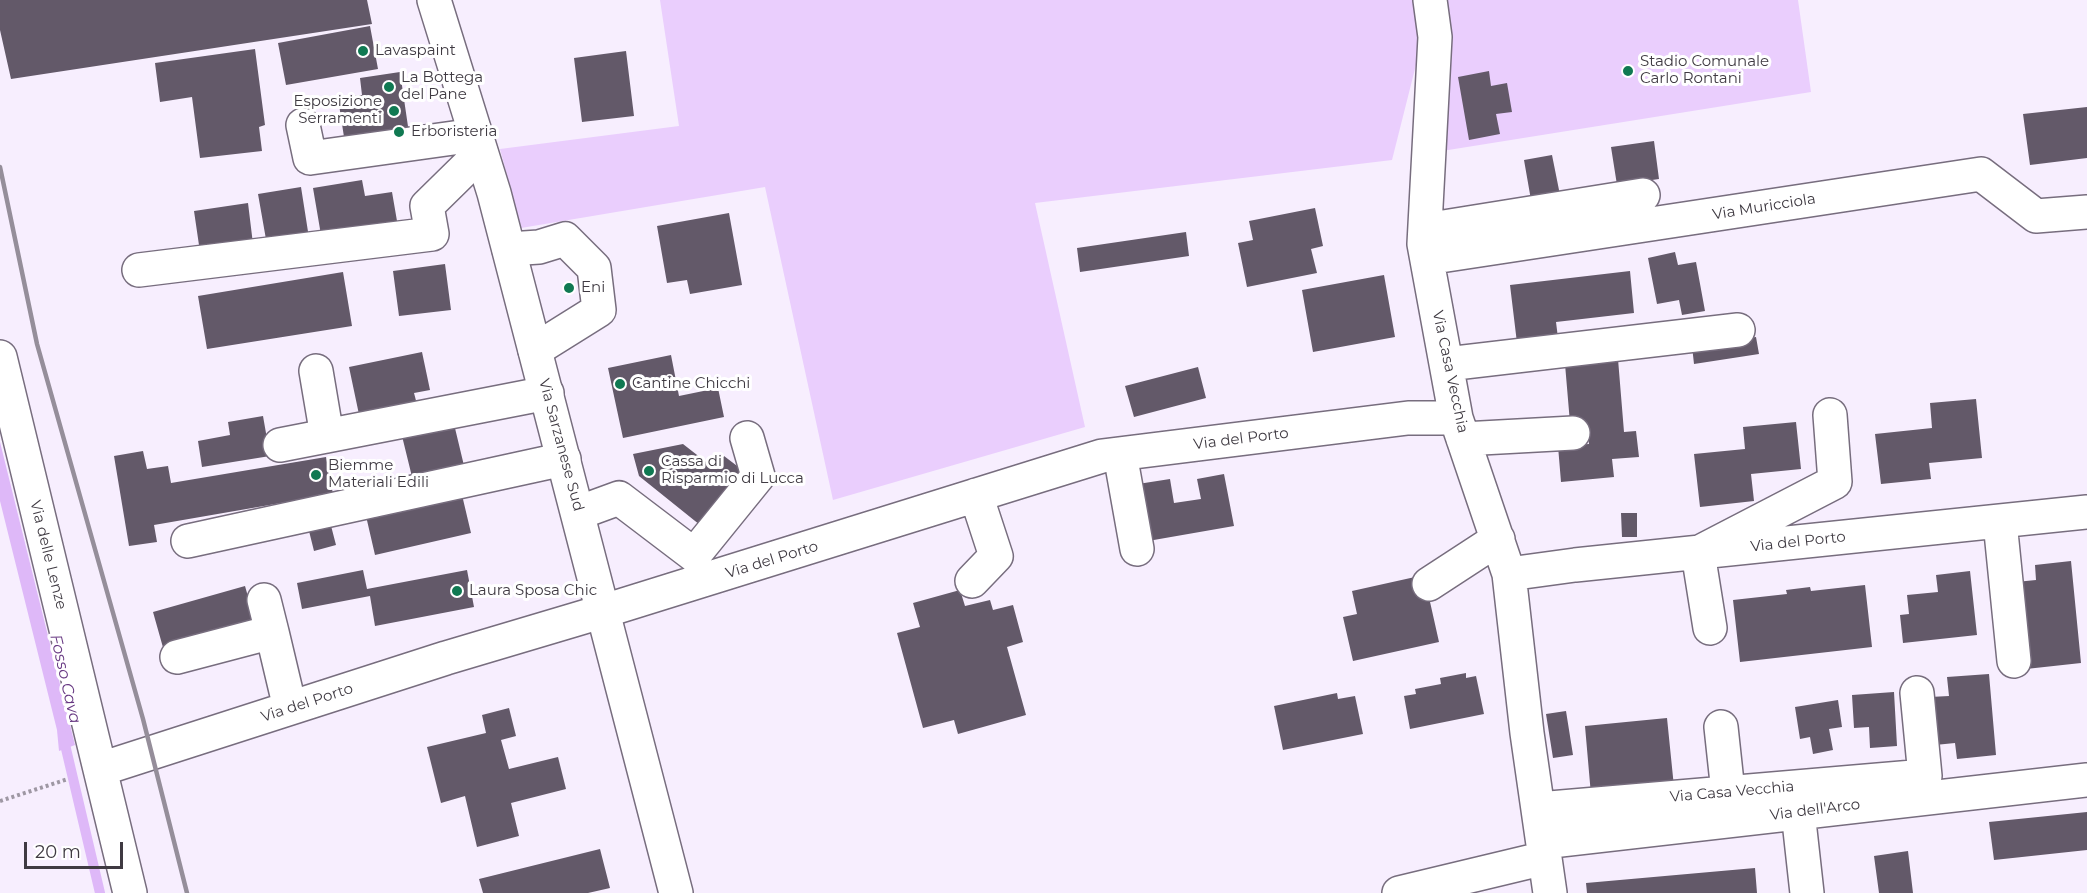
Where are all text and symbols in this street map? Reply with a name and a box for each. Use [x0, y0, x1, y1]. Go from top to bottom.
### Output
place label: Lavaspaint [375, 42, 456, 60]
marker: Lavaspaint [356, 44, 370, 58]
place label: Stadio Comunale Carlo Rontani [1640, 53, 1769, 88]
marker: Stadio Comunale Carlo Rontani [1621, 64, 1635, 78]
place label: La Bottega del Pane [401, 69, 483, 104]
marker: La Bottega del Pane [382, 80, 396, 94]
place label: Esposizione Serramenti [294, 93, 382, 128]
marker: Esposizione Serramenti [387, 104, 401, 118]
place label: Erboristeria [411, 123, 497, 141]
marker: Erboristeria [392, 125, 406, 139]
street label: Via Muricciola [1711, 190, 1817, 224]
place label: Eni [581, 279, 605, 297]
marker: Eni [562, 281, 576, 295]
street label: Via Casa Vecchia [1428, 309, 1472, 435]
place label: Cantine Chicchi [632, 375, 750, 393]
street label: Via Sarzanese Sud [535, 377, 587, 513]
marker: Cantine Chicchi [613, 377, 627, 391]
street label: Via del Porto [1192, 424, 1290, 454]
place label: Cassa di Risparmio di Lucca [661, 453, 804, 488]
place label: Biemme Materiali Edili [328, 457, 429, 492]
marker: Cassa di Risparmio di Lucca [642, 464, 656, 478]
marker: Biemme Materiali Edili [309, 468, 323, 482]
street label: Via delle Lenze [26, 499, 70, 611]
street label: Via del Porto [1749, 528, 1847, 556]
street label: Via del Porto [724, 537, 820, 583]
place label: Laura Sposa Chic [469, 582, 597, 600]
marker: Laura Sposa Chic [450, 584, 464, 598]
water label: Fosso Cava [45, 633, 85, 725]
street label: Via del Porto [259, 680, 355, 726]
street label: Via Casa Vecchia [1669, 778, 1795, 806]
street label: Via dell'Arco [1769, 796, 1861, 824]
scale bar [27, 830, 126, 868]
text: 20 m [35, 841, 81, 863]

